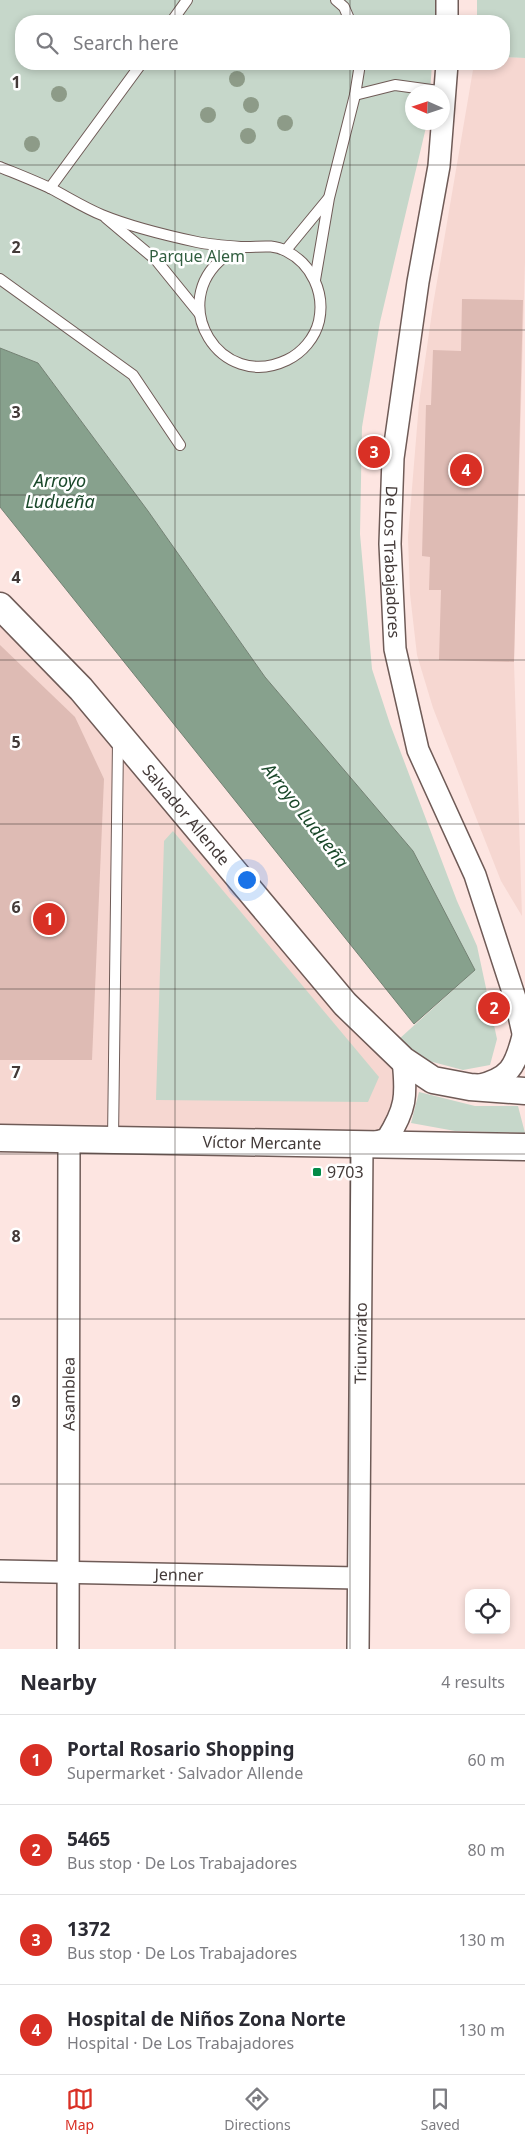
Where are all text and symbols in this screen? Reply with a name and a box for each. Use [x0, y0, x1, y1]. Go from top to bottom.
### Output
search box [15, 15, 510, 70]
icon: search [33, 29, 61, 57]
text: Search here [73, 30, 179, 56]
text: 1 [11, 71, 21, 93]
north arrow [405, 85, 450, 130]
text: 2 [11, 236, 21, 258]
park label: Parque Alem [149, 245, 245, 267]
text: 3 [11, 401, 21, 423]
pin: 3 [358, 433, 390, 471]
pin: 4 [450, 451, 482, 489]
water label: Arroyo Ludueña [25, 468, 95, 513]
street label: De Los Trabajadores [379, 485, 405, 639]
text: 4 [11, 566, 21, 588]
text: 5 [11, 731, 21, 753]
water label: Arroyo Ludueña [256, 756, 354, 872]
street label: Salvador Allende [138, 759, 235, 870]
your location [234, 867, 260, 893]
text: 6 [11, 896, 21, 918]
pin: 1 [33, 900, 65, 938]
pin: 2 [478, 989, 510, 1027]
text: 7 [11, 1061, 21, 1083]
street label: Víctor Mercante [202, 1130, 322, 1155]
place label: 9703 [327, 1161, 364, 1183]
marker: 9703 [311, 1166, 323, 1178]
text: 8 [11, 1225, 21, 1247]
street label: Triunvirato [349, 1302, 372, 1384]
street label: Asamblea [57, 1357, 80, 1431]
text: 9 [11, 1390, 21, 1412]
street label: Jenner [152, 1563, 204, 1586]
map controls [465, 1589, 510, 1634]
button: locate [465, 1589, 510, 1634]
text: Nearby [20, 1668, 96, 1696]
text: 4 results [441, 1671, 505, 1693]
text: Portal Rosario Shopping [67, 1736, 294, 1762]
text: 1 [31, 1749, 41, 1771]
text: 60 m [468, 1749, 505, 1771]
text: Supermarket · Salvador Allende [67, 1762, 303, 1784]
text: 5465 [67, 1826, 110, 1852]
text: 2 [31, 1839, 41, 1861]
text: 80 m [468, 1839, 505, 1861]
text: Bus stop · De Los Trabajadores [67, 1852, 297, 1874]
text: 1372 [67, 1916, 110, 1942]
text: 3 [31, 1929, 41, 1951]
text: 130 m [458, 1929, 505, 1951]
text: Bus stop · De Los Trabajadores [67, 1942, 297, 1964]
text: Hospital de Niños Zona Norte [67, 2006, 346, 2032]
text: 4 [31, 2019, 41, 2041]
text: 130 m [458, 2019, 505, 2041]
text: Hospital · De Los Trabajadores [67, 2032, 294, 2054]
tab: Map [65, 2085, 94, 2134]
tab: Directions [224, 2085, 291, 2134]
tab: Saved [421, 2085, 460, 2134]

